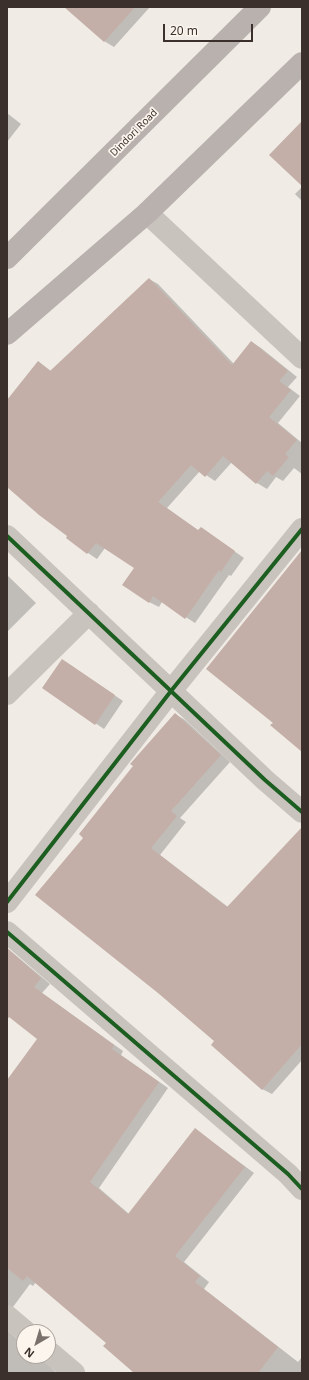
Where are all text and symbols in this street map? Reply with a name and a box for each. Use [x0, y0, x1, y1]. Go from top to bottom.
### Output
scale bar [165, 16, 255, 42]
text: 20 m [170, 22, 198, 39]
street label: Dindori Road [108, 107, 160, 159]
north arrow [16, 1324, 56, 1364]
text: N [21, 1344, 37, 1362]

